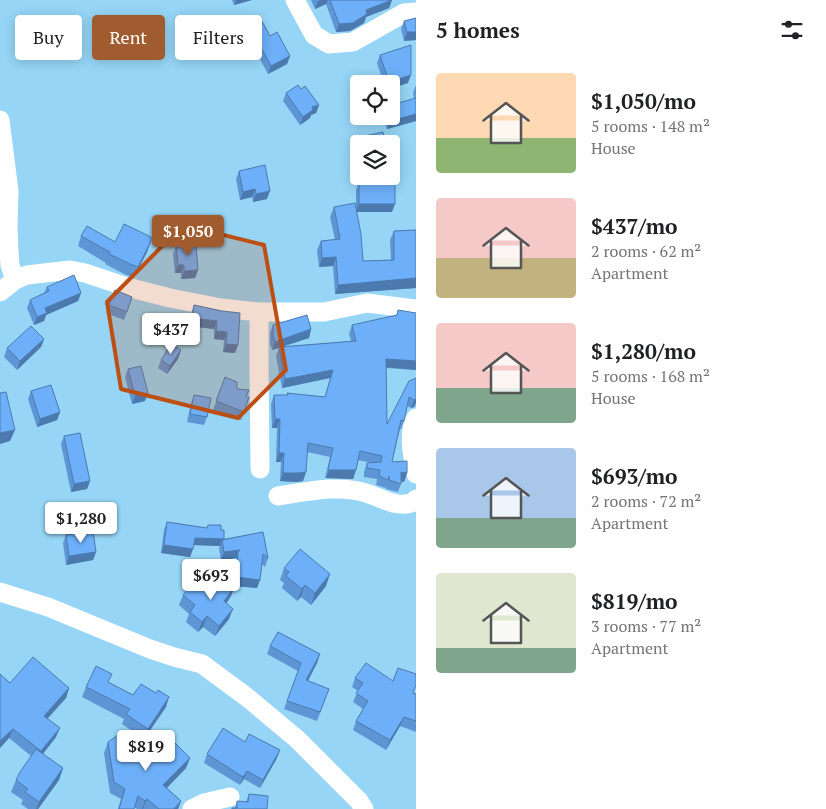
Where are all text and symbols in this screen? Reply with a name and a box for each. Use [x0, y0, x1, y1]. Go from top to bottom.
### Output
chip: Buy [15, 15, 82, 60]
chip: Rent [92, 15, 165, 60]
chip: Filters [175, 15, 262, 60]
text: 5 homes [436, 16, 520, 44]
icon: filters [778, 16, 806, 44]
map controls [350, 75, 400, 185]
button: locate [350, 75, 400, 125]
text: $1,050/mo [591, 87, 696, 115]
icon: home [476, 93, 536, 153]
text: 5 rooms · 148 m² [591, 115, 710, 137]
button: layers [350, 135, 400, 185]
text: House [591, 137, 636, 159]
text: $437/mo [591, 212, 678, 240]
pin: $1,050 [147, 214, 229, 257]
icon: home [476, 218, 536, 278]
text: $1,050 [163, 220, 213, 242]
text: 2 rooms · 62 m² [591, 240, 701, 262]
text: Apartment [591, 262, 668, 284]
pin: $437 [141, 312, 201, 355]
text: $437 [153, 318, 189, 340]
text: $1,280/mo [591, 337, 696, 365]
icon: home [476, 343, 536, 403]
text: 5 rooms · 168 m² [591, 365, 710, 387]
text: House [591, 387, 636, 409]
text: $693/mo [591, 462, 678, 490]
icon: home [476, 468, 536, 528]
text: 2 rooms · 72 m² [591, 490, 701, 512]
pin: $1,280 [40, 502, 122, 544]
text: $1,280 [56, 507, 106, 529]
text: Apartment [591, 512, 668, 534]
pin: $693 [181, 558, 241, 601]
text: $693 [193, 564, 229, 586]
text: $819/mo [591, 587, 678, 615]
icon: home [476, 593, 536, 653]
text: 3 rooms · 77 m² [591, 615, 701, 637]
text: Apartment [591, 637, 668, 659]
pin: $819 [116, 730, 176, 772]
text: $819 [128, 735, 164, 757]

